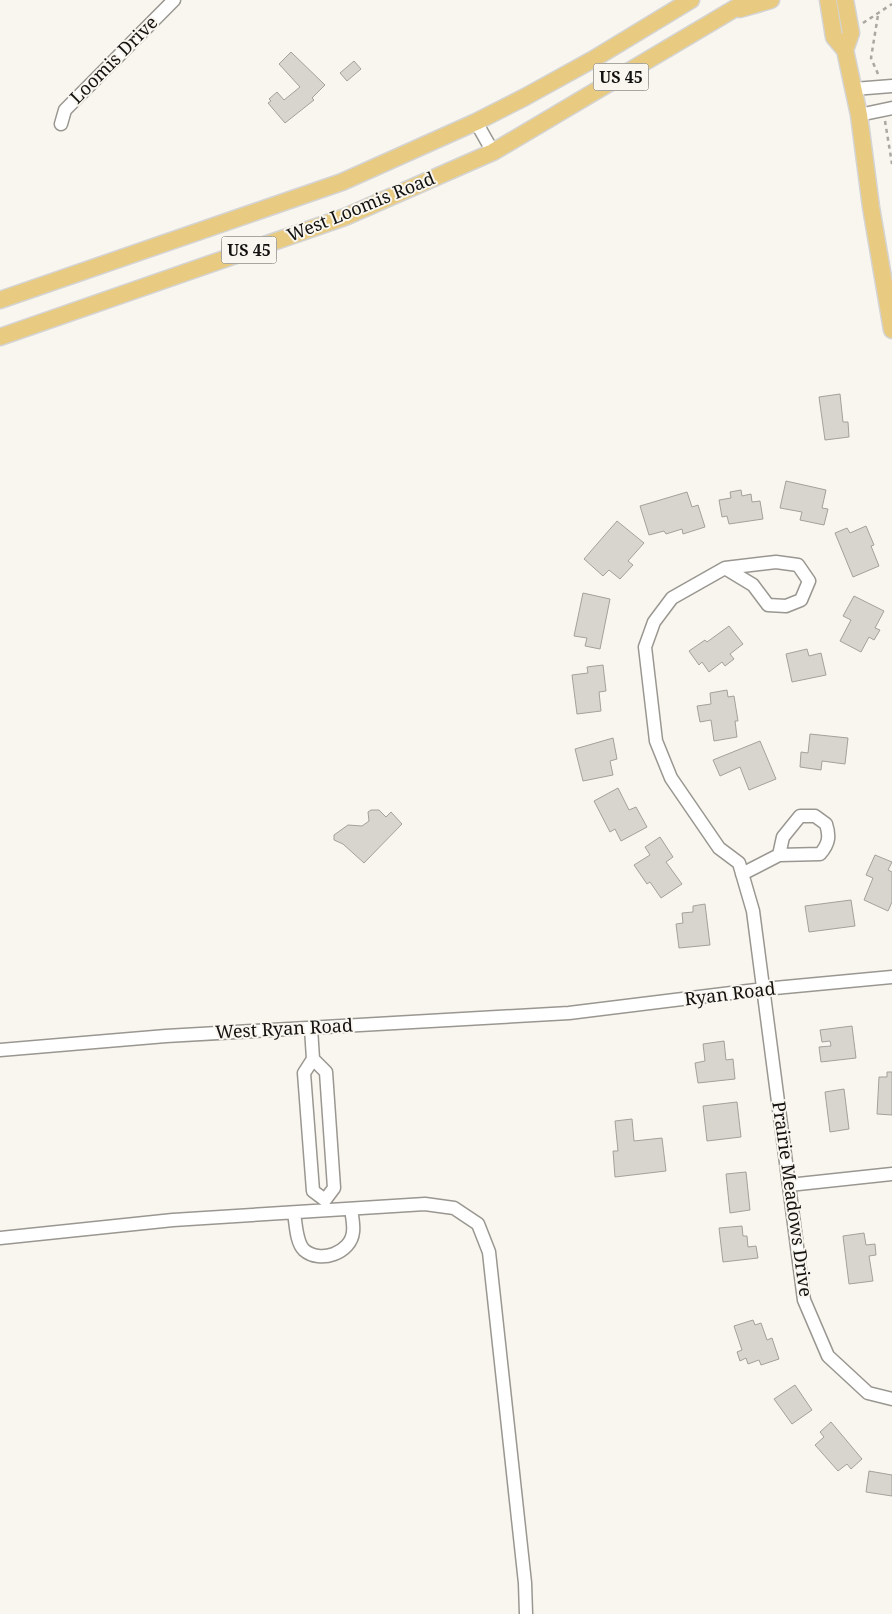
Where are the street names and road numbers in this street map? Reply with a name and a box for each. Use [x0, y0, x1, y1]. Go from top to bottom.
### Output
street label: Loomis Drive [64, 10, 162, 108]
road number: US 45 [594, 64, 648, 90]
street label: West Loomis Road [283, 165, 438, 247]
road number: US 45 [222, 236, 276, 264]
street label: Ryan Road [683, 976, 777, 1010]
street label: West Ryan Road [214, 1012, 353, 1044]
street label: Prairie Meadows Drive [767, 1100, 819, 1298]

